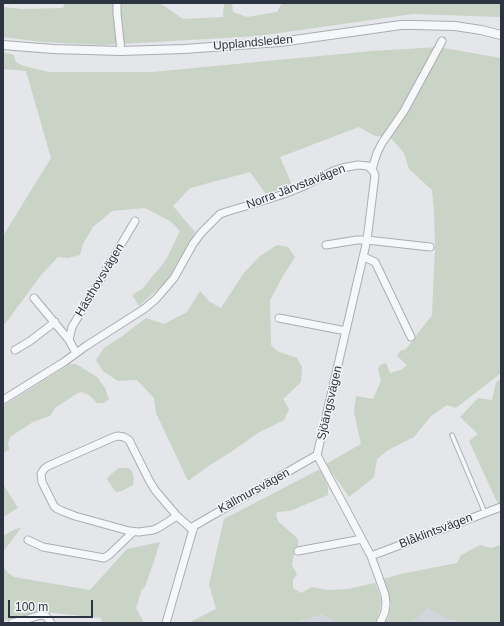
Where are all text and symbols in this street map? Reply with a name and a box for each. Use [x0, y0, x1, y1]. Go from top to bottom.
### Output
street label: Upplandsleden [212, 32, 294, 54]
street label: Norra Järvstavägen [245, 162, 347, 212]
street label: Hästhovsvägen [73, 241, 127, 319]
street label: Sjöängsvägen [314, 364, 346, 442]
street label: Källmursvägen [216, 465, 292, 517]
street label: Blåklintsvägen [397, 510, 475, 552]
scale bar [10, 592, 95, 618]
text: 100 m [15, 600, 48, 614]

